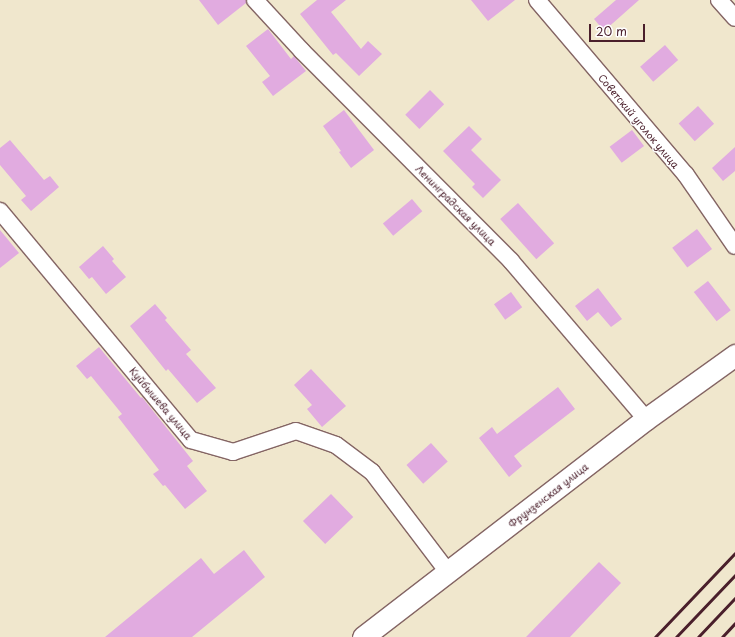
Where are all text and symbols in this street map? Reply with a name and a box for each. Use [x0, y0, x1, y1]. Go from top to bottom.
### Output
scale bar [591, 16, 647, 42]
text: 20 m [596, 22, 627, 40]
street label: Советский уголок улица [596, 71, 682, 171]
street label: Ленинградская улица [413, 162, 499, 248]
street label: Куйбышева улица [127, 364, 195, 442]
street label: Фрунзенская улица [506, 460, 590, 530]

